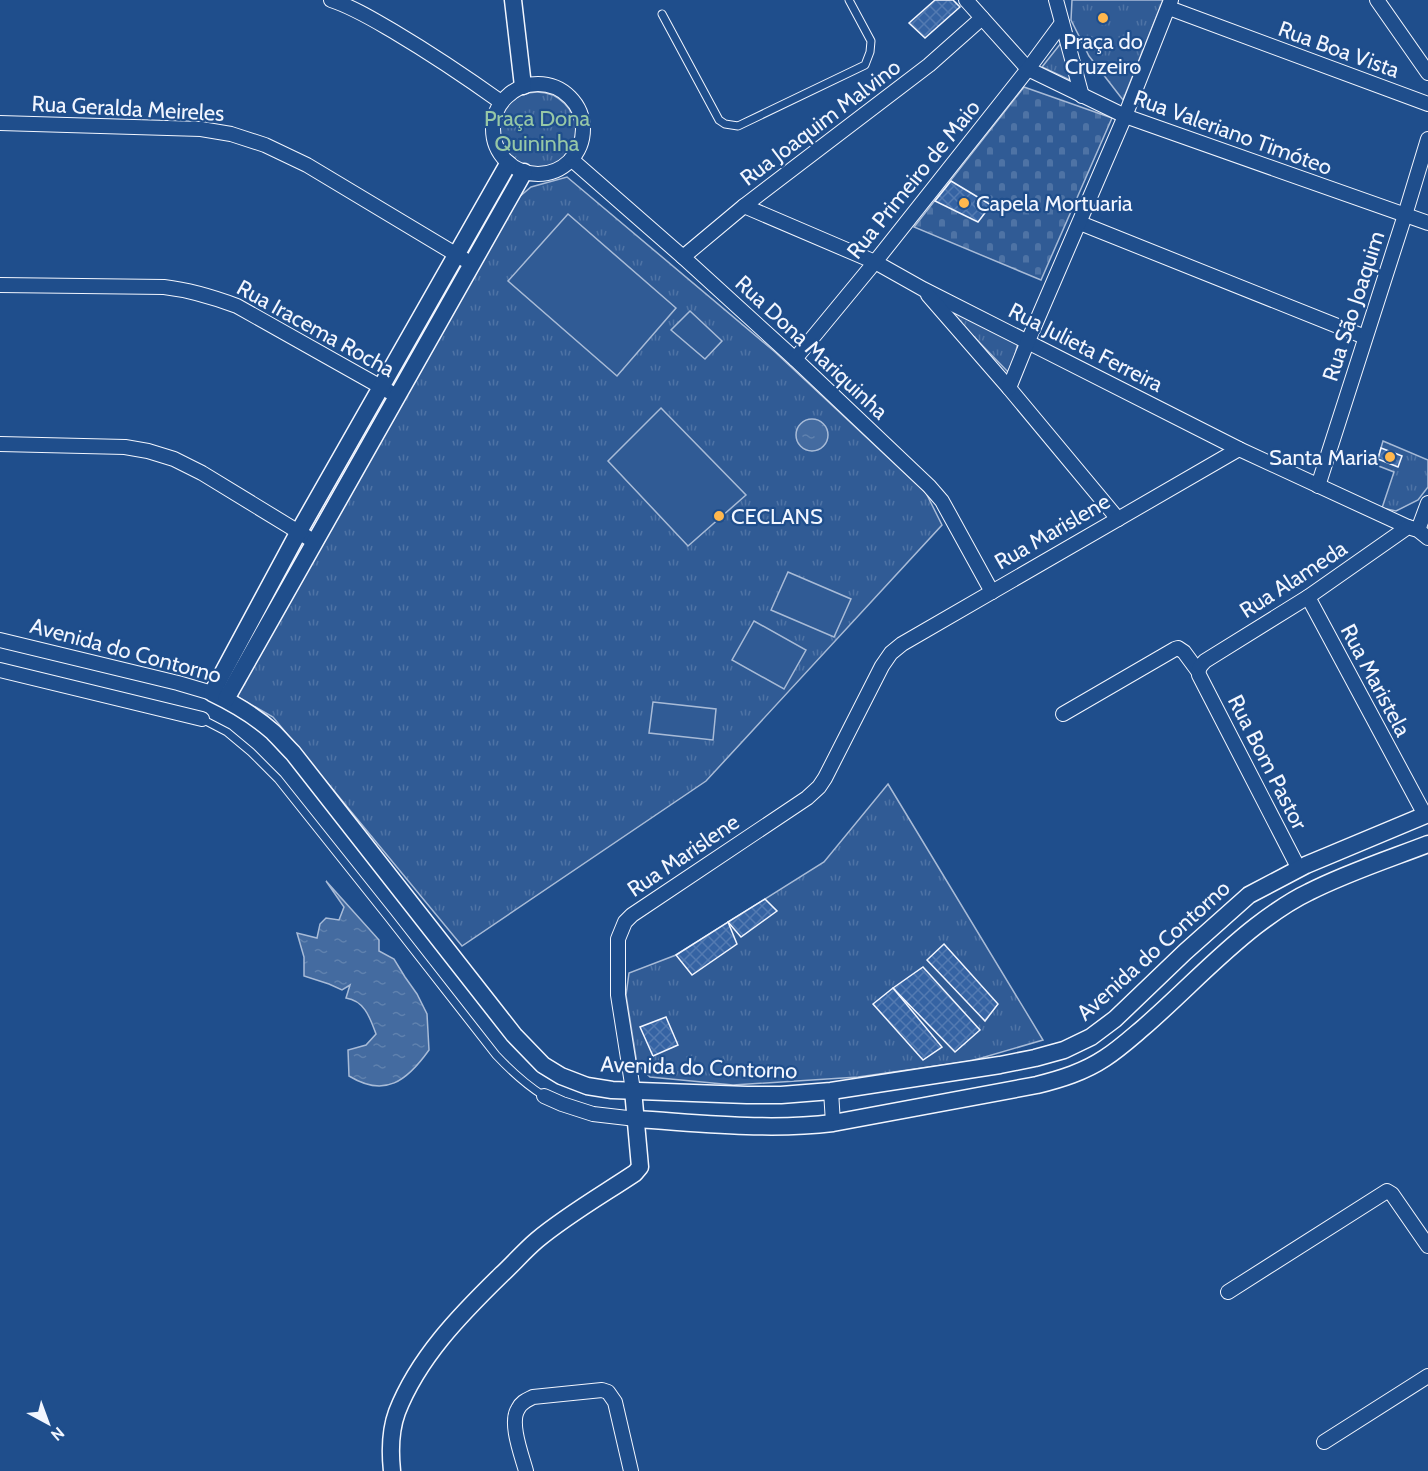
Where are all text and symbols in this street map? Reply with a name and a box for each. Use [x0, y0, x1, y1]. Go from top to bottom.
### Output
marker: Praça do Cruzeiro [1096, 11, 1110, 25]
street label: Rua Boa Vista [1275, 15, 1403, 84]
place label: Praça do Cruzeiro [1063, 28, 1143, 80]
street label: Rua Joaquim Malvino [735, 53, 906, 192]
street label: Rua Valeriano Timóteo [1130, 84, 1336, 181]
street label: Rua Geralda Meireles [31, 90, 225, 127]
street label: Rua Primeiro de Maio [841, 94, 986, 264]
park label: Praça Dona Quininha [484, 105, 590, 157]
place label: Capela Mortuaria [976, 190, 1133, 217]
marker: Capela Mortuaria [957, 196, 971, 210]
street label: Rua São Joaquim [1317, 228, 1390, 385]
street label: Rua Dona Mariquinha [730, 270, 894, 425]
street label: Rua Iracema Rocha [232, 274, 400, 383]
street label: Rua Julieta Ferreira [1004, 297, 1168, 398]
place label: Santa Maria [1269, 444, 1378, 471]
marker: Santa Maria [1383, 450, 1397, 464]
street label: Rua Marislene [990, 487, 1115, 575]
place label: CECLANS [731, 503, 823, 530]
marker: CECLANS [712, 509, 726, 523]
street label: Rua Alameda [1235, 534, 1352, 624]
street label: Avenida do Contorno [27, 612, 224, 689]
street label: Rua Maristela [1335, 619, 1417, 741]
street label: Rua Bom Pastor [1222, 690, 1313, 834]
street label: Rua Marislene [622, 808, 744, 903]
street label: Avenida do Contorno [1071, 874, 1236, 1026]
street label: Avenida do Contorno [600, 1051, 798, 1084]
north arrow [18, 1393, 78, 1453]
text: N [47, 1423, 68, 1445]

